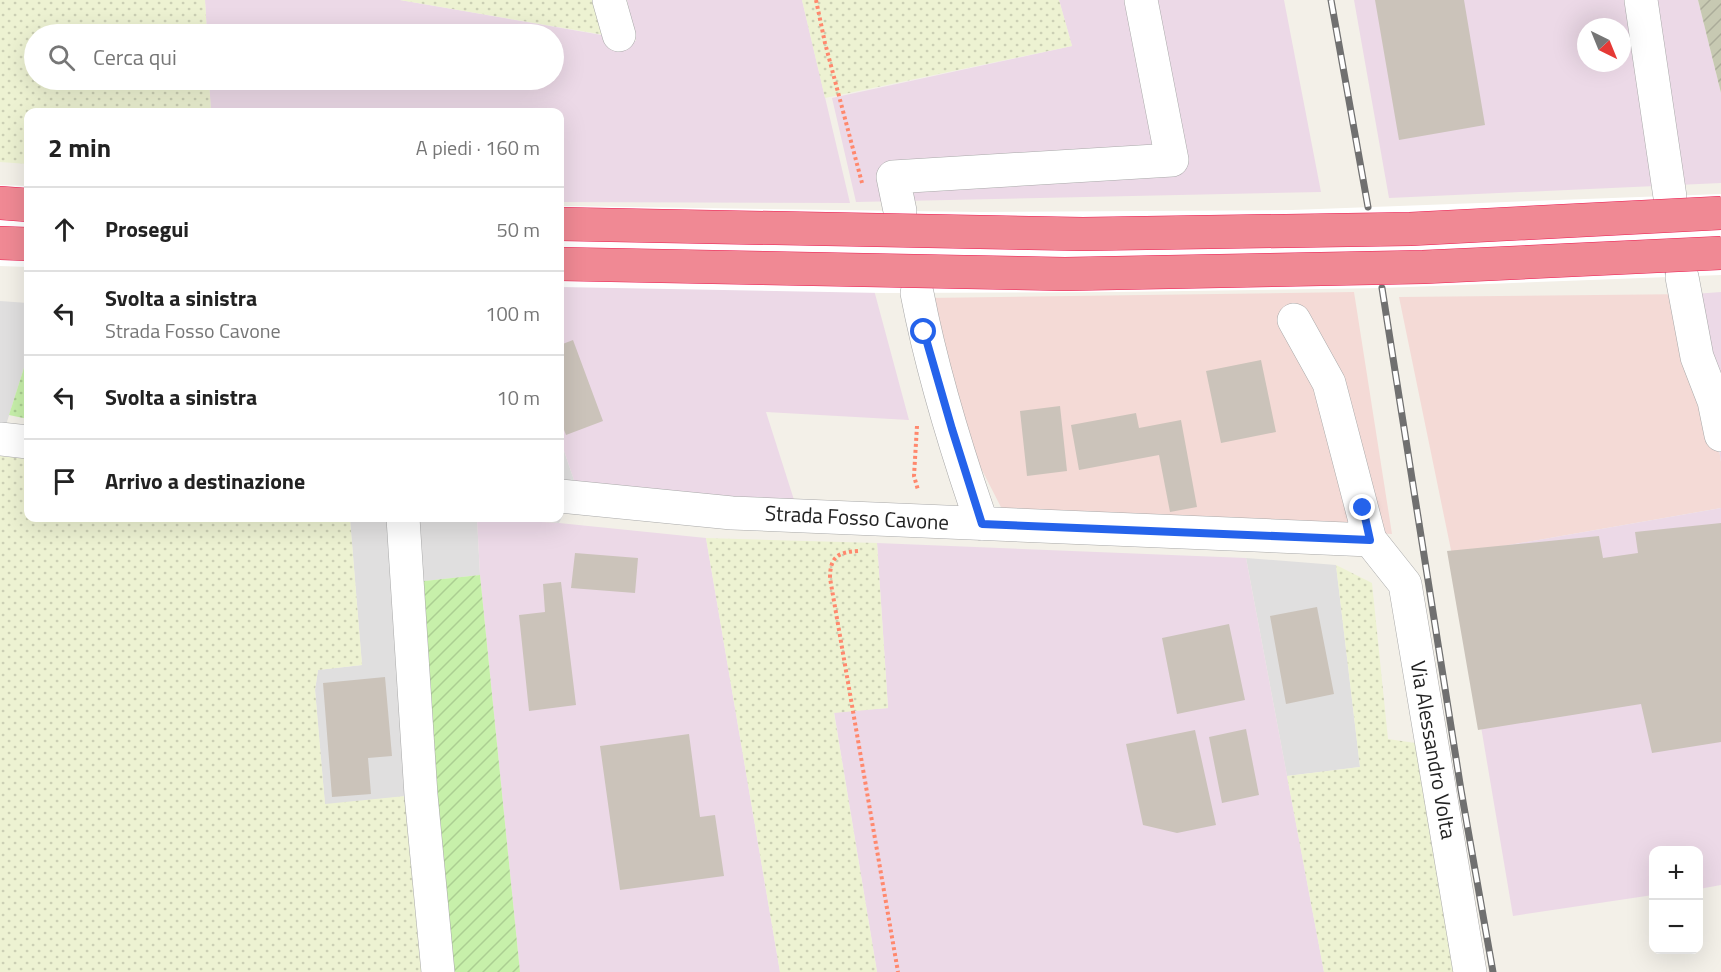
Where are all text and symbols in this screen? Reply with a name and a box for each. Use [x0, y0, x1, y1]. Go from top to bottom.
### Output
north arrow [1577, 18, 1631, 72]
search box [24, 24, 564, 90]
text: Cerca qui [93, 40, 177, 74]
icon: search [45, 41, 78, 74]
text: 2 min [48, 128, 111, 167]
text: A piedi · 160 m [416, 132, 540, 163]
text: Prosegui [105, 212, 189, 246]
icon: ahead [48, 213, 81, 246]
text: 50 m [496, 214, 540, 245]
text: Svolta a sinistra [105, 281, 257, 315]
icon: left [48, 297, 81, 330]
text: 100 m [485, 298, 540, 329]
text: Strada Fosso Cavone [105, 315, 281, 346]
route start [910, 318, 936, 344]
text: Svolta a sinistra [105, 380, 257, 414]
icon: left [48, 381, 81, 414]
text: 10 m [496, 382, 540, 413]
text: Arrivo a destinazione [105, 464, 305, 498]
icon: arrive [48, 465, 81, 498]
route end [1349, 494, 1375, 520]
street label: Strada Fosso Cavone [764, 496, 950, 538]
street label: Via Alessandro Volta [1403, 658, 1465, 842]
map controls [1649, 846, 1703, 954]
button: + [1649, 846, 1703, 900]
button: − [1649, 900, 1703, 954]

